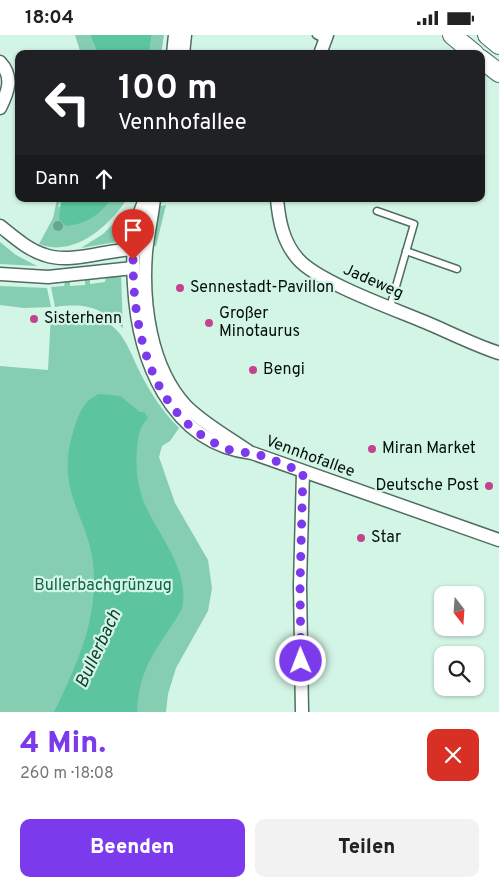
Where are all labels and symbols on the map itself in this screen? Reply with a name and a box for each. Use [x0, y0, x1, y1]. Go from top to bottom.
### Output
pin [112, 209, 154, 260]
street label: Jadeweg [340, 260, 406, 304]
place label: Sennestadt-Pavillon [190, 278, 334, 298]
marker: Sennestadt-Pavillon [174, 282, 186, 294]
place label: Großer Minotaurus [219, 304, 300, 342]
place label: Sisterhenn [44, 309, 122, 329]
marker: Sisterhenn [28, 313, 40, 325]
marker: Großer Minotaurus [203, 317, 215, 329]
place label: Bengi [263, 360, 305, 380]
marker: Bengi [247, 364, 259, 376]
street label: Vennhofallee [263, 432, 357, 482]
place label: Miran Market [382, 439, 476, 459]
marker: Miran Market [366, 443, 378, 455]
place label: Deutsche Post [375, 476, 479, 496]
marker: Deutsche Post [483, 480, 495, 492]
place label: Star [371, 528, 401, 548]
marker: Star [355, 532, 367, 544]
park label: Bullerbachgrünzug [34, 576, 172, 596]
north arrow [434, 586, 484, 636]
water label: Bullerbach [71, 606, 127, 692]
position arrow [274, 634, 326, 686]

